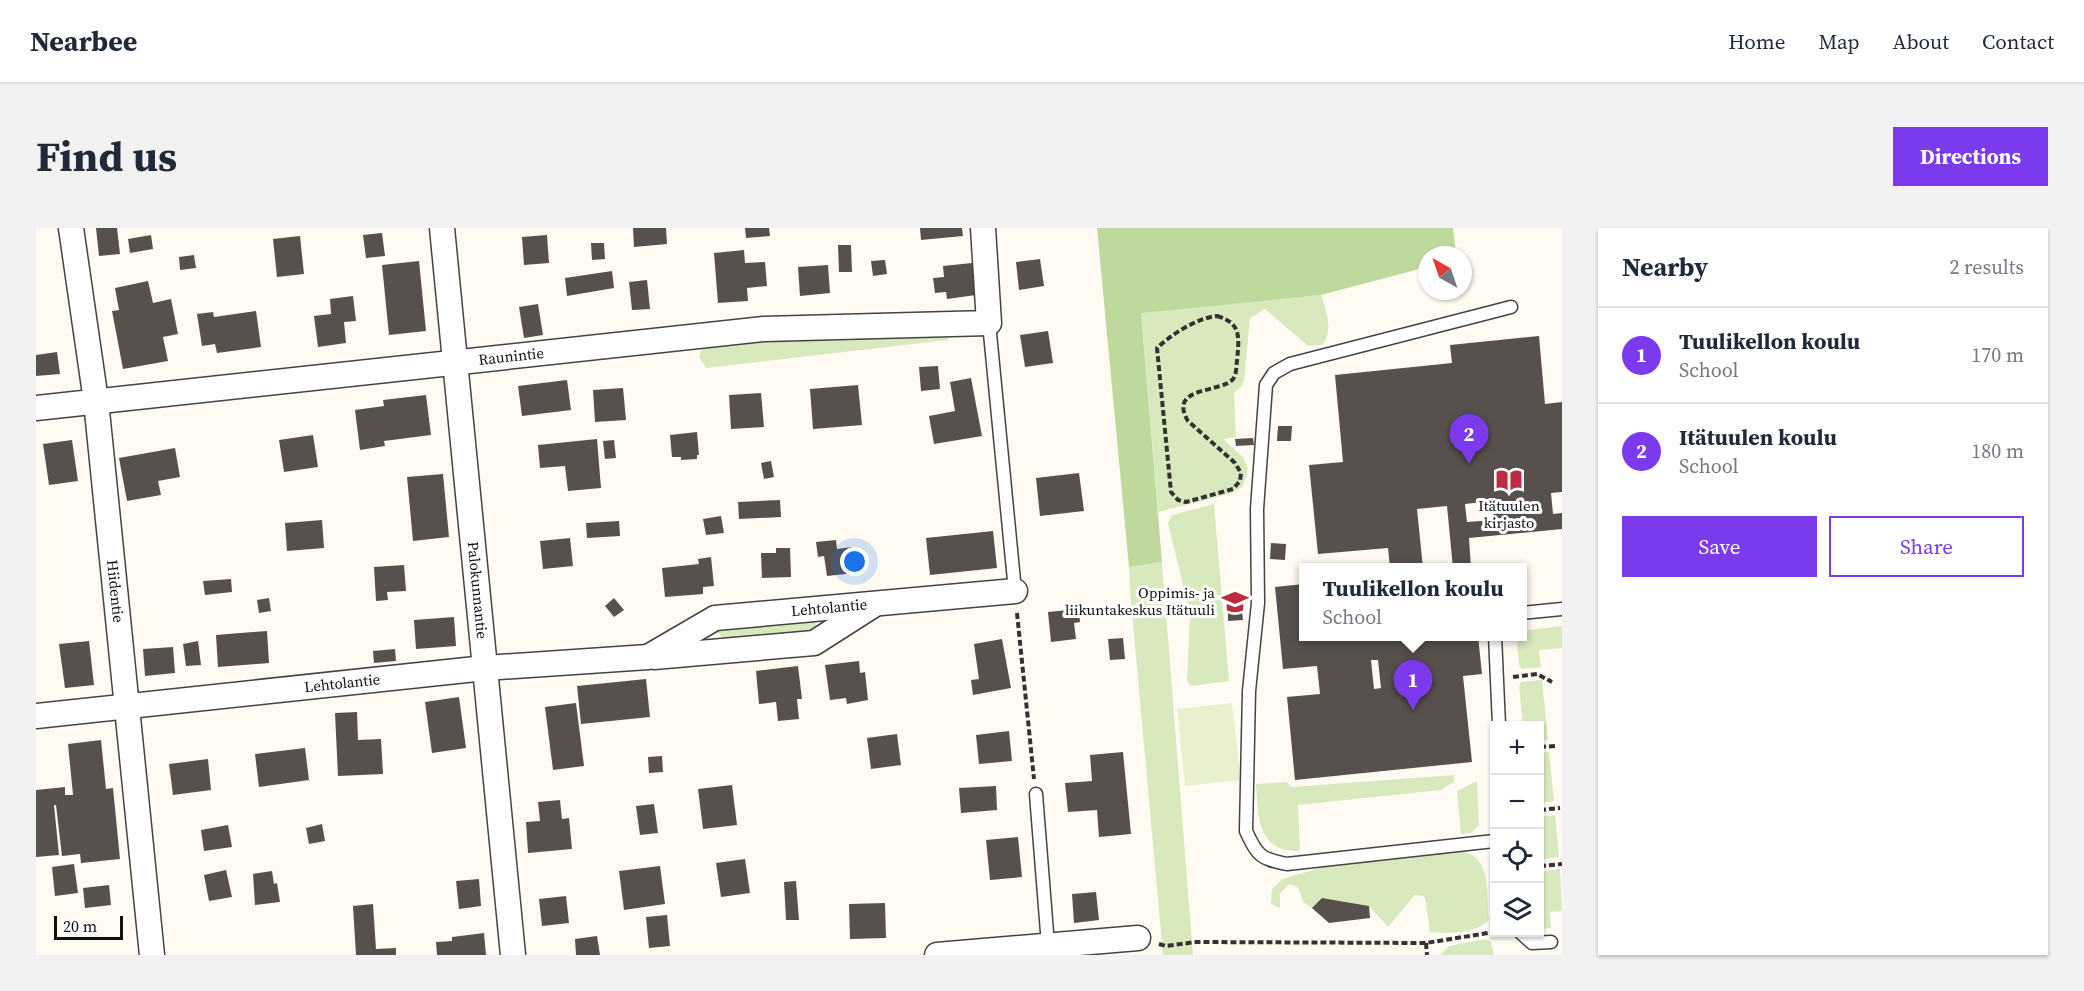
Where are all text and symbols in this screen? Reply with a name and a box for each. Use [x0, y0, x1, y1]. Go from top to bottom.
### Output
text: Nearbee [30, 22, 137, 60]
text: Home [1728, 27, 1786, 56]
text: Map [1819, 27, 1860, 56]
text: About [1893, 27, 1949, 56]
text: Contact [1982, 27, 2054, 56]
text: Find us [36, 127, 177, 185]
button: Directions [1893, 127, 2048, 186]
north arrow [1418, 246, 1472, 300]
text: Nearby [1622, 249, 1708, 285]
text: 2 results [1949, 253, 2024, 281]
text: Tuulikellon koulu [1679, 326, 1860, 356]
text: 1 [1636, 341, 1647, 369]
text: 170 m [1971, 341, 2024, 369]
street label: Raunintie [477, 342, 545, 370]
text: School [1679, 356, 1739, 384]
pin: 2 [1450, 414, 1488, 464]
text: Itätuulen koulu [1679, 422, 1837, 452]
text: 2 [1636, 437, 1647, 465]
text: 180 m [1971, 437, 2024, 465]
text: School [1679, 452, 1739, 480]
library icon: Itätuulen kirjasto [1494, 465, 1524, 495]
place label: Itätuulen kirjasto [1478, 495, 1540, 533]
button: Save [1622, 516, 1817, 577]
button: Share [1829, 516, 2024, 577]
street label: Palokunnantie [463, 541, 493, 640]
your location [840, 547, 869, 576]
street label: Hiidentie [102, 559, 129, 624]
popup [1299, 563, 1527, 641]
text: Tuulikellon koulu [1322, 573, 1504, 603]
place label: Oppimis- ja liikuntakeskus Itätuuli [1065, 582, 1215, 620]
school or university icon: Oppimis- ja liikuntakeskus Itätuuli [1220, 587, 1250, 617]
street label: Lehtolantie [790, 593, 868, 621]
text: School [1322, 603, 1382, 631]
pin: 1 [1394, 660, 1432, 710]
street label: Lehtolantie [303, 668, 382, 697]
map controls [1490, 721, 1544, 937]
button: + [1490, 721, 1544, 775]
button: − [1490, 775, 1544, 829]
button: locate [1490, 829, 1544, 883]
button: layers [1490, 883, 1544, 937]
scale bar [54, 913, 123, 940]
text: 20 m [63, 915, 97, 937]

